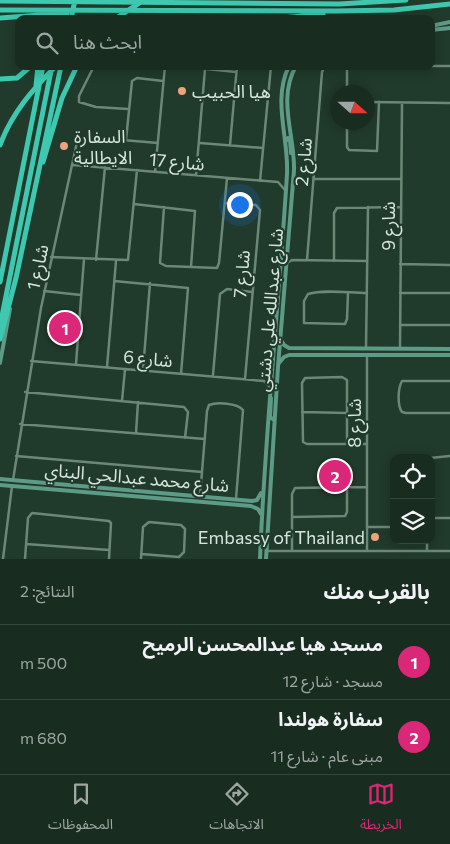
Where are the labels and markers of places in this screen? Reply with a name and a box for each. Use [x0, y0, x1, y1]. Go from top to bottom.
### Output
place label: هيا الحبيب [192, 80, 271, 102]
marker: هيا الحبيب [176, 85, 188, 97]
place label: السفارة الايطالية [74, 125, 132, 168]
marker: السفارة الايطالية [58, 140, 70, 152]
pin: 1 [49, 309, 81, 347]
pin: 2 [319, 457, 351, 495]
place label: Embassy of Thailand [198, 526, 365, 548]
marker: Embassy of Thailand [369, 531, 381, 543]

